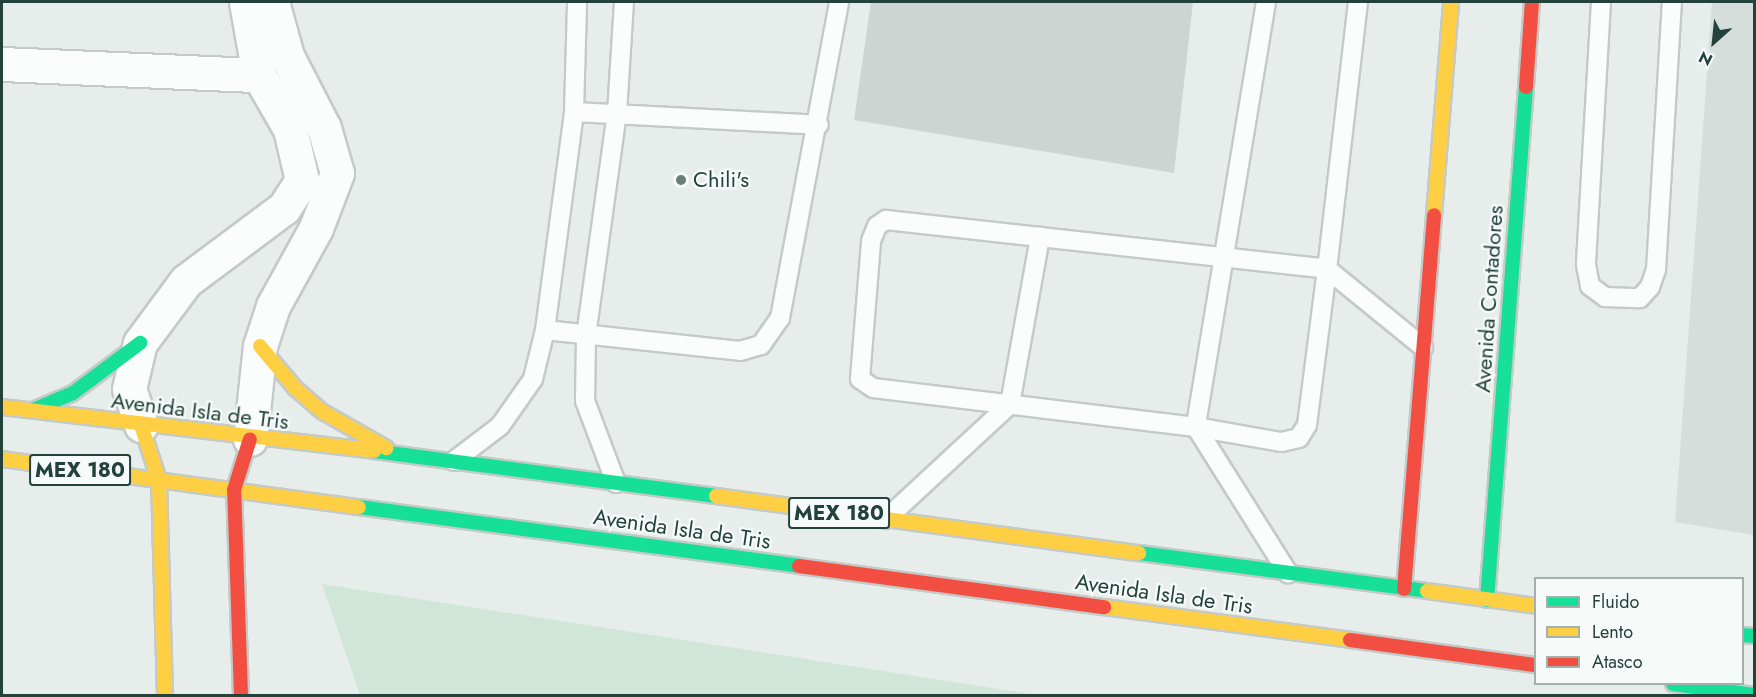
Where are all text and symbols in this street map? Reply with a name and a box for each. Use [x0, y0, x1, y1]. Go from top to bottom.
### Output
north arrow [1684, 12, 1744, 72]
text: N [1695, 45, 1716, 72]
place label: Chili's [693, 167, 749, 193]
marker: Chili's [674, 173, 688, 187]
street label: Avenida Contadores [1469, 205, 1509, 393]
street label: Avenida Isla de Tris [110, 387, 290, 435]
road number: MEX 180 [29, 452, 131, 488]
road number: MEX 180 [788, 495, 890, 531]
street label: Avenida Isla de Tris [592, 503, 772, 555]
street label: Avenida Isla de Tris [1074, 568, 1254, 620]
legend [1534, 577, 1744, 685]
text: Fluido [1592, 589, 1639, 615]
text: Lento [1592, 619, 1633, 645]
text: Atasco [1592, 649, 1643, 675]

